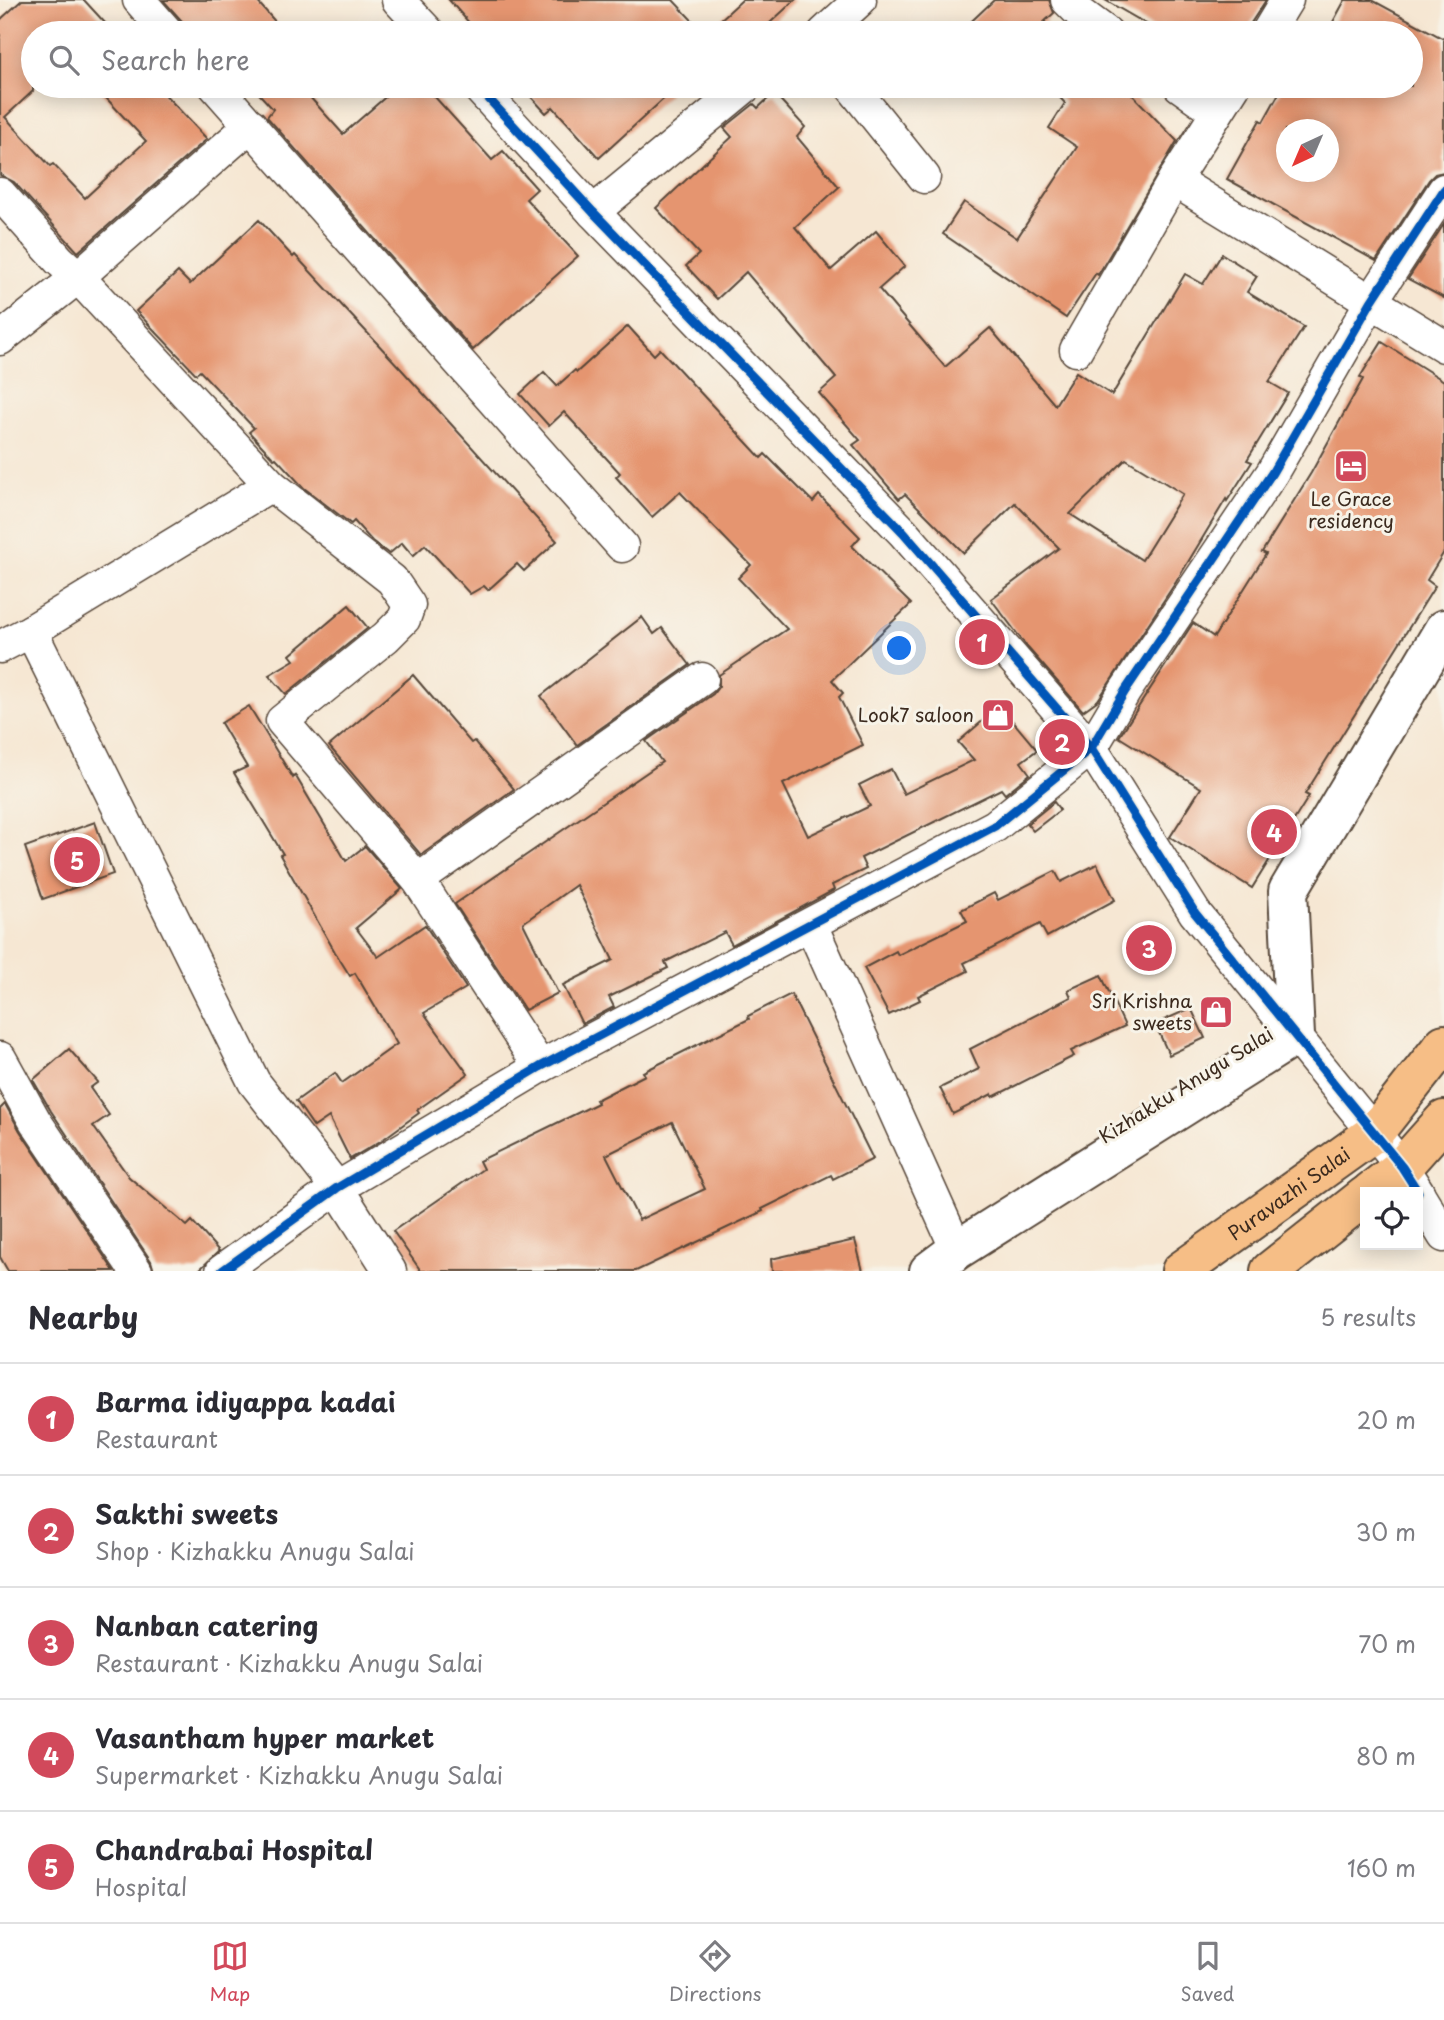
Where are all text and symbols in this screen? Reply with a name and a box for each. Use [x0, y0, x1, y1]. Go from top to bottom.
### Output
search box [21, 21, 1423, 98]
text: Search here [101, 40, 250, 79]
icon: search [45, 41, 83, 79]
north arrow [1276, 119, 1339, 182]
hotel icon: Le Grace residency [1332, 447, 1370, 485]
place label: Le Grace residency [1308, 484, 1394, 534]
pin: 1 [959, 616, 1005, 668]
your location [882, 631, 916, 665]
shop icon: Look7 saloon [979, 696, 1017, 734]
place label: Look7 saloon [858, 700, 974, 728]
pin: 2 [1039, 716, 1085, 768]
pin: 4 [1251, 806, 1297, 858]
pin: 5 [54, 834, 100, 886]
pin: 3 [1126, 922, 1172, 974]
place label: Sri Krishna sweets [1092, 986, 1192, 1036]
shop icon: Sri Krishna sweets [1197, 993, 1235, 1031]
street label: Kizhakku Anugu Salai [1093, 1019, 1278, 1149]
street label: Puravazhi Salai [1222, 1139, 1355, 1246]
map controls [1360, 1187, 1423, 1250]
button: locate [1360, 1187, 1423, 1250]
text: Nearby [28, 1294, 138, 1339]
text: 5 results [1320, 1299, 1416, 1334]
text: Barma idiyappa kadai [95, 1382, 395, 1421]
text: 1 [46, 1402, 57, 1437]
text: 20 m [1357, 1402, 1416, 1437]
text: Restaurant [95, 1421, 218, 1456]
text: Sakthi sweets [95, 1494, 278, 1533]
text: 2 [43, 1514, 59, 1549]
text: 30 m [1355, 1514, 1416, 1549]
text: Shop · Kizhakku Anugu Salai [95, 1533, 415, 1568]
text: Nanban catering [95, 1606, 318, 1645]
text: 3 [43, 1626, 59, 1661]
text: 70 m [1358, 1626, 1416, 1661]
text: Restaurant · Kizhakku Anugu Salai [95, 1645, 483, 1680]
text: Vasantham hyper market [95, 1718, 434, 1757]
text: 4 [43, 1738, 59, 1773]
text: 80 m [1356, 1738, 1416, 1773]
text: Supermarket · Kizhakku Anugu Salai [95, 1757, 503, 1792]
text: Chandrabai Hospital [95, 1830, 373, 1869]
text: 5 [44, 1850, 58, 1885]
text: 160 m [1347, 1850, 1416, 1885]
text: Hospital [95, 1869, 187, 1904]
tab: Map [210, 1937, 250, 2007]
tab: Directions [669, 1937, 762, 2007]
tab: Saved [1181, 1937, 1234, 2007]

